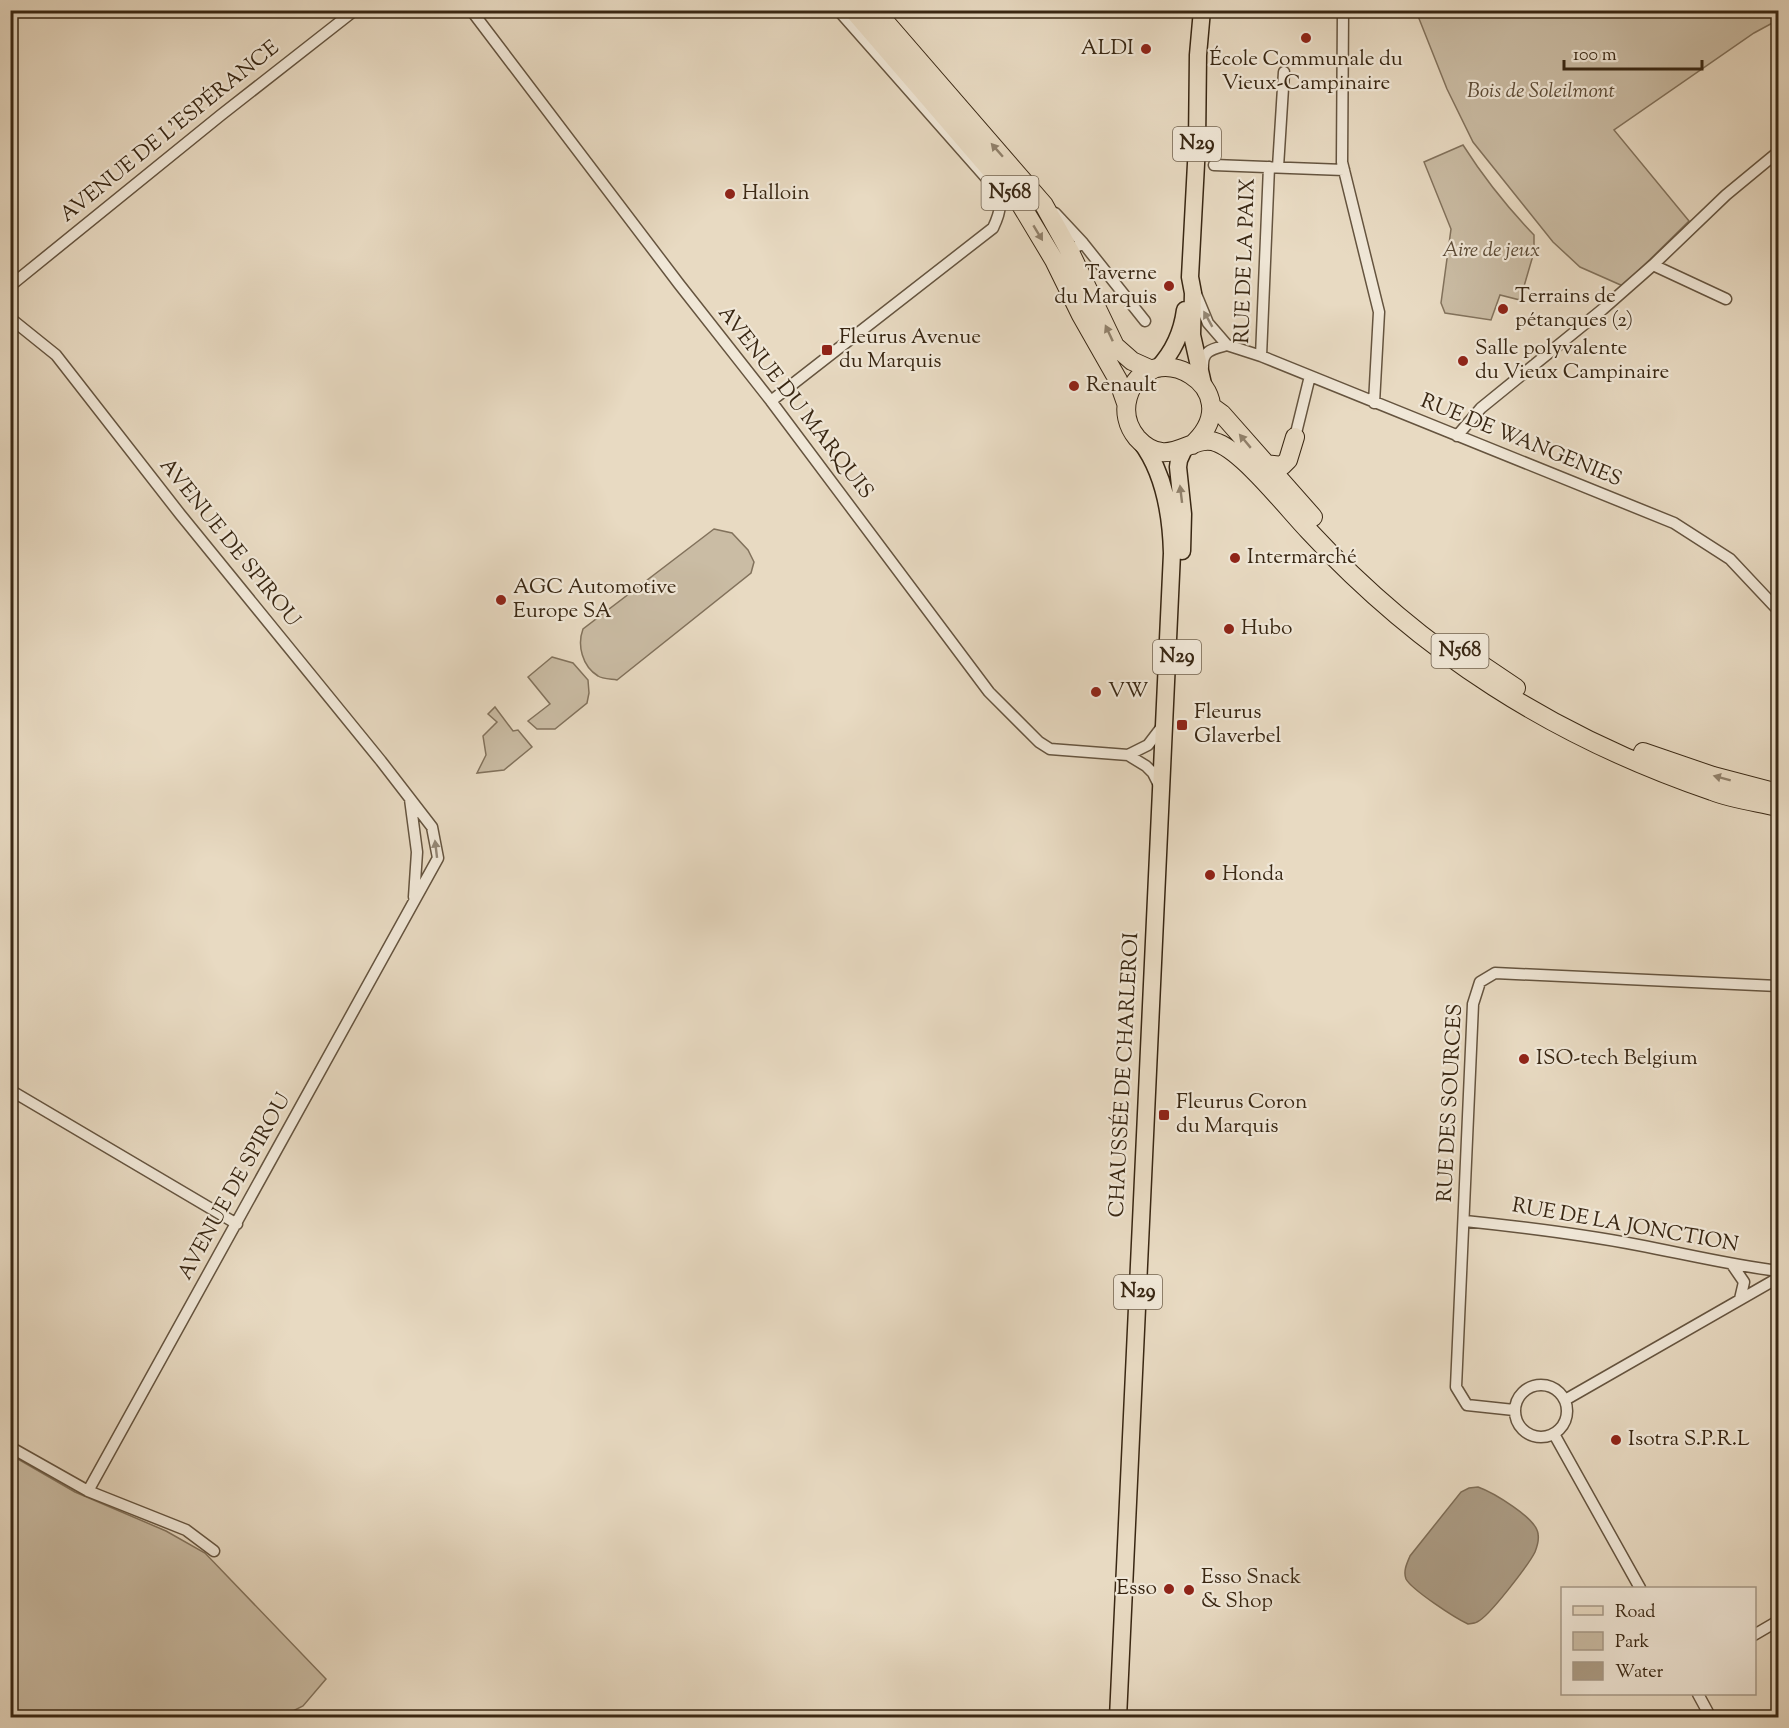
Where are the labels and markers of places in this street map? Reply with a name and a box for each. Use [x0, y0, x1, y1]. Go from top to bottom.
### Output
marker: École Communale du Vieux-Campinaire [1299, 31, 1313, 45]
place label: ALDI [1081, 34, 1134, 64]
marker: ALDI [1139, 42, 1153, 56]
place label: École Communale du Vieux-Campinaire [1209, 45, 1403, 99]
place label: Halloin [742, 179, 810, 209]
marker: Halloin [723, 187, 737, 201]
place label: Taverne du Marquis [1054, 259, 1157, 313]
marker: Taverne du Marquis [1162, 279, 1176, 293]
place label: Terrains de pétanques (2) [1515, 282, 1633, 336]
marker: Terrains de pétanques (2) [1496, 302, 1510, 316]
place label: Fleurus Avenue du Marquis [839, 323, 981, 377]
place label: Salle polyvalente du Vieux Campinaire [1475, 334, 1669, 388]
marker: Fleurus Avenue du Marquis [820, 343, 834, 357]
marker: Salle polyvalente du Vieux Campinaire [1456, 354, 1470, 368]
place label: Renault [1086, 371, 1157, 401]
marker: Renault [1067, 379, 1081, 393]
place label: Intermarché [1247, 543, 1357, 573]
marker: Intermarché [1228, 551, 1242, 565]
place label: AGC Automotive Europe SA [513, 573, 676, 627]
marker: AGC Automotive Europe SA [494, 593, 508, 607]
place label: Hubo [1241, 614, 1292, 644]
marker: Hubo [1222, 622, 1236, 636]
place label: VW [1108, 677, 1148, 707]
marker: VW [1089, 685, 1103, 699]
place label: Fleurus Glaverbel [1194, 698, 1281, 752]
marker: Fleurus Glaverbel [1175, 718, 1189, 732]
place label: Honda [1222, 860, 1284, 890]
marker: Honda [1203, 868, 1217, 882]
place label: ISO-tech Belgium [1536, 1044, 1698, 1074]
marker: ISO-tech Belgium [1517, 1052, 1531, 1066]
place label: Fleurus Coron du Marquis [1176, 1088, 1307, 1142]
marker: Fleurus Coron du Marquis [1157, 1108, 1171, 1122]
place label: Isotra S.P.R.L [1628, 1425, 1750, 1455]
marker: Isotra S.P.R.L [1609, 1433, 1623, 1447]
place label: Esso Snack & Shop [1201, 1563, 1302, 1617]
place label: Esso [1116, 1574, 1157, 1604]
marker: Esso [1162, 1582, 1176, 1596]
marker: Esso Snack & Shop [1182, 1583, 1196, 1597]

